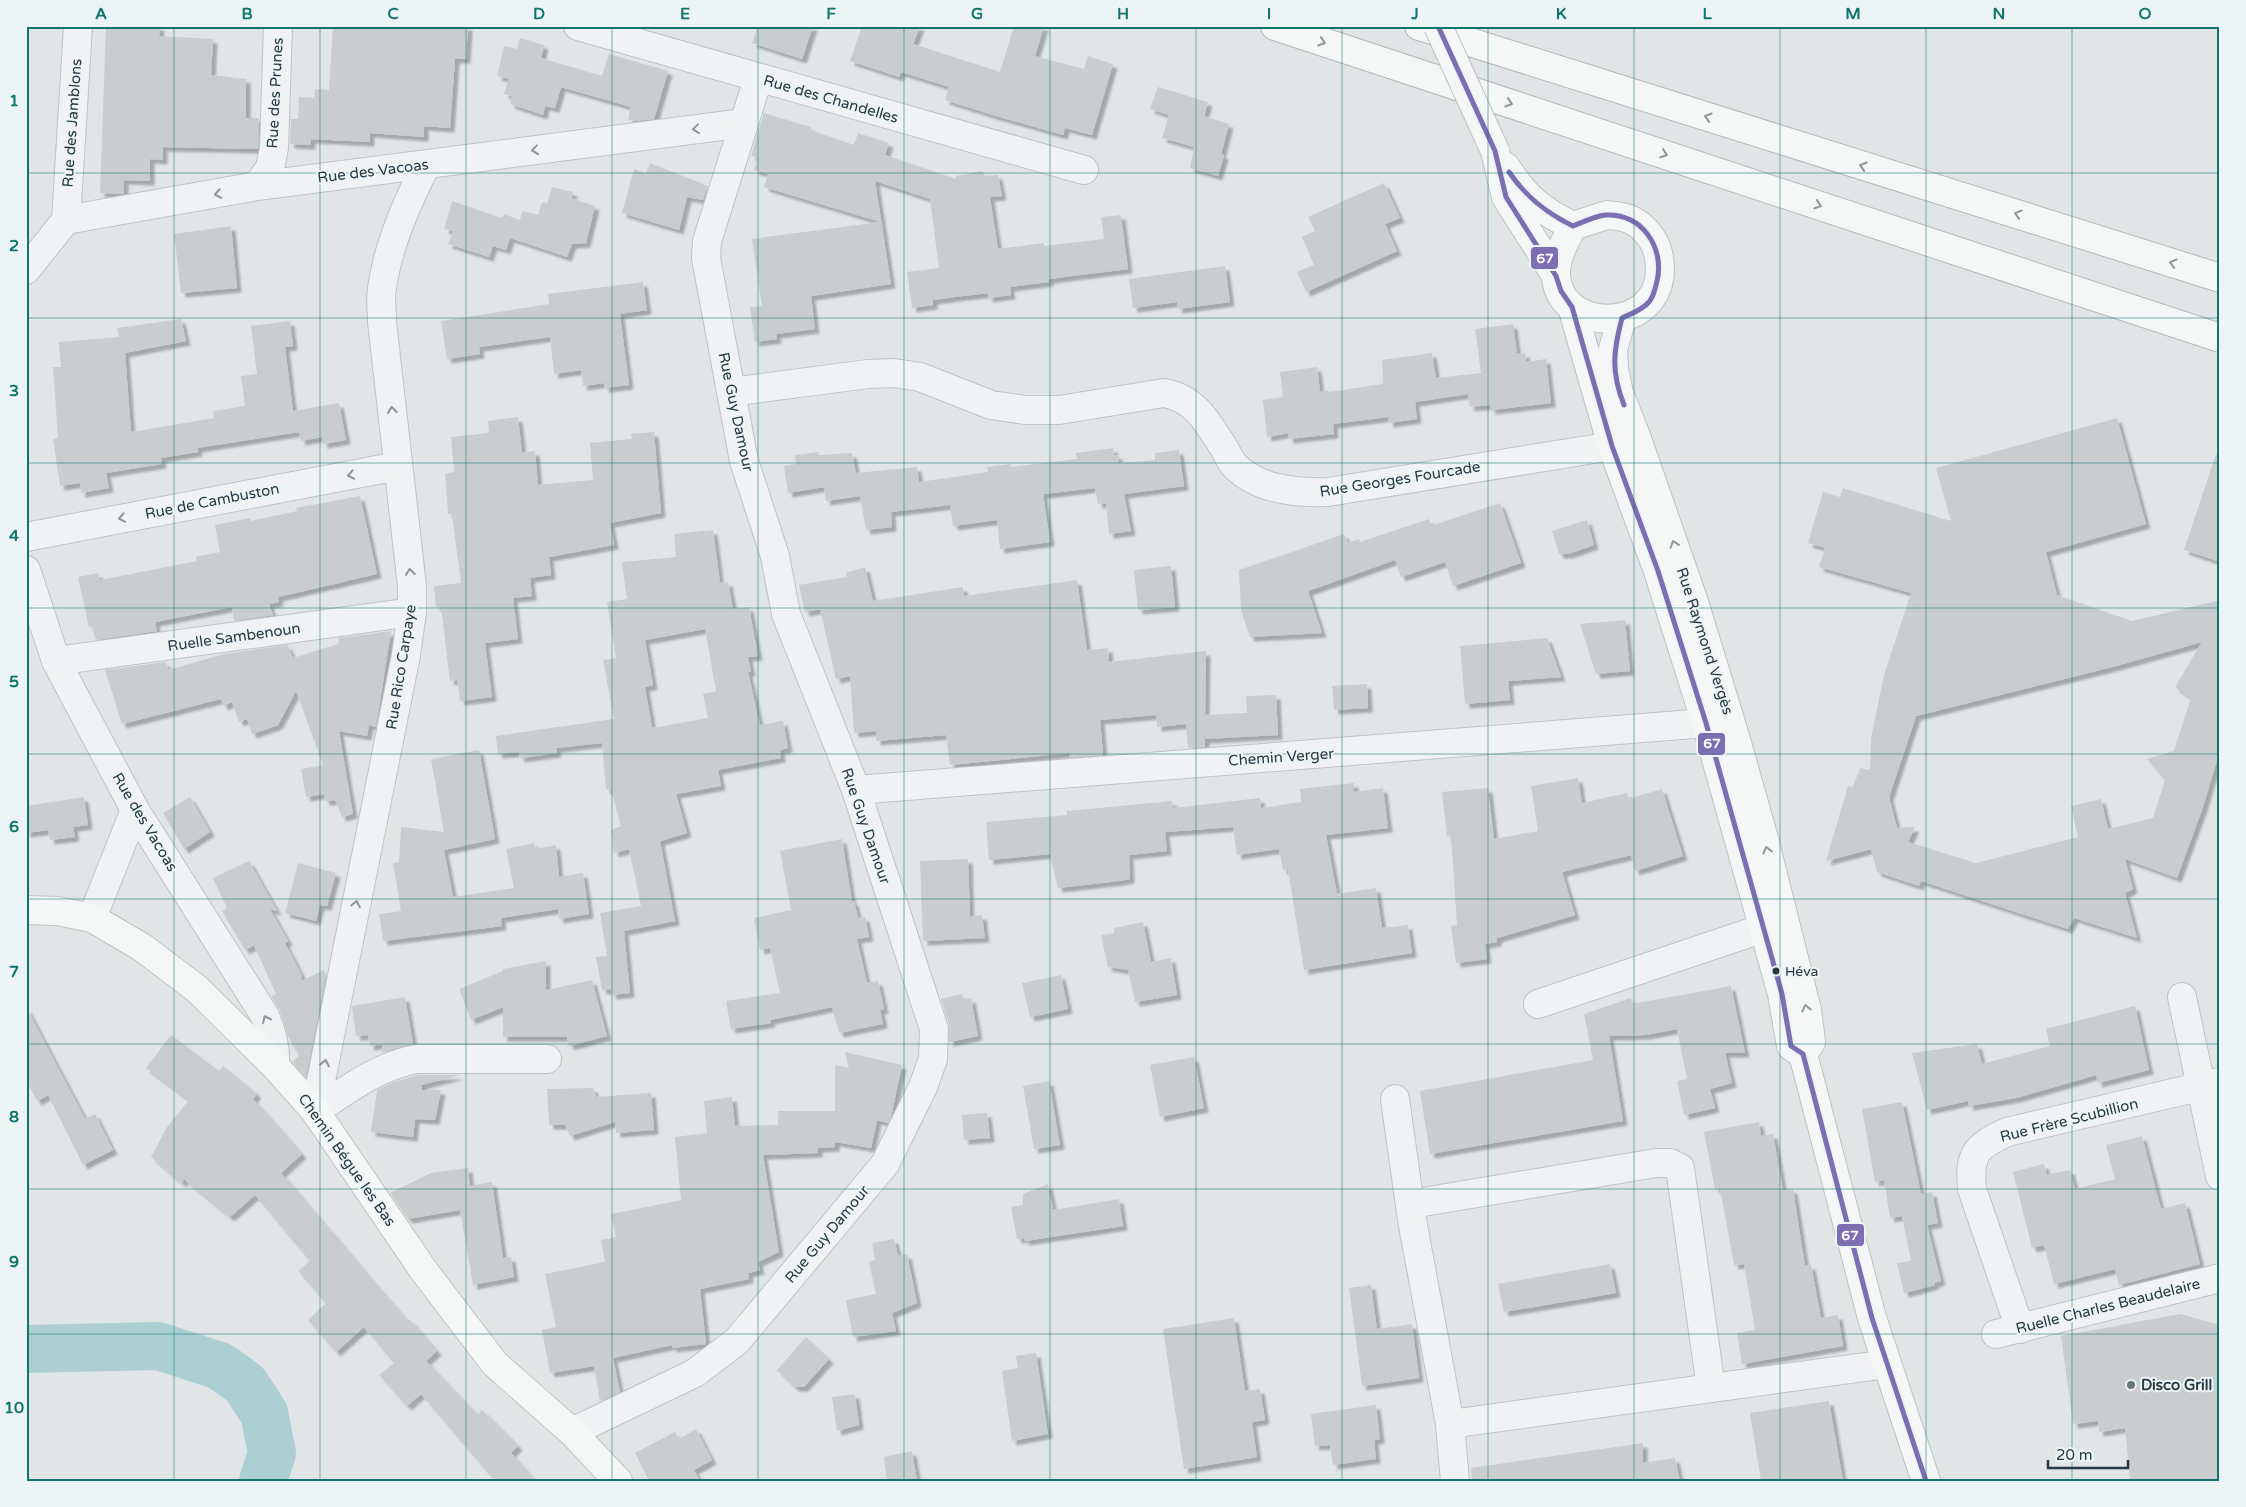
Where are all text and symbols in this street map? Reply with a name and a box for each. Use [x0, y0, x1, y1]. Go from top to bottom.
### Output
text: A [95, 4, 107, 24]
text: B [241, 4, 253, 24]
text: C [387, 4, 399, 24]
text: D [533, 4, 545, 24]
text: E [680, 4, 690, 24]
text: F [826, 4, 836, 24]
text: G [971, 4, 983, 24]
text: H [1117, 4, 1129, 24]
text: I [1267, 4, 1271, 24]
text: J [1410, 4, 1419, 24]
text: K [1556, 4, 1567, 24]
text: L [1702, 4, 1712, 24]
text: M [1845, 4, 1861, 24]
text: N [1993, 4, 2005, 24]
text: O [2139, 4, 2152, 24]
one-way arrow [1317, 36, 1325, 46]
street label: Rue des Prunes [263, 37, 287, 149]
street label: Rue des Jamblons [59, 58, 85, 188]
street label: Rue des Chandelles [761, 71, 901, 127]
text: 1 [9, 91, 19, 111]
one-way arrow [1505, 98, 1513, 108]
one-way arrow [1704, 113, 1713, 123]
one-way arrow [691, 124, 700, 134]
one-way arrow [530, 145, 539, 155]
one-way arrow [1659, 149, 1667, 159]
street label: Rue des Vacoas [316, 155, 430, 187]
one-way arrow [1859, 161, 1868, 171]
one-way arrow [213, 188, 222, 198]
one-way arrow [1813, 199, 1822, 209]
one-way arrow [2015, 210, 2023, 220]
text: 2 [9, 236, 19, 256]
line badge: 67 [1530, 246, 1559, 270]
text: 67 [1536, 250, 1554, 267]
one-way arrow [2170, 259, 2178, 269]
street label: Rue Guy Damour [715, 350, 758, 474]
text: 3 [9, 381, 19, 401]
one-way arrow [387, 406, 398, 414]
street label: Rue Georges Fourcade [1318, 457, 1482, 501]
one-way arrow [346, 469, 355, 479]
street label: Rue de Cambuston [143, 479, 281, 523]
one-way arrow [118, 513, 127, 523]
text: 4 [9, 526, 19, 546]
one-way arrow [1670, 541, 1680, 549]
street label: Rue Raymond Vergès [1673, 565, 1737, 717]
one-way arrow [405, 567, 416, 575]
street label: Rue Rico Carpaye [382, 603, 420, 731]
street label: Ruelle Sambenoun [166, 619, 302, 655]
text: 5 [9, 672, 19, 692]
line badge: 67 [1697, 732, 1726, 756]
text: 67 [1703, 735, 1721, 752]
street label: Chemin Verger [1228, 744, 1335, 770]
street label: Rue Guy Damour [838, 765, 894, 887]
street label: Rue des Vacoas [108, 769, 182, 875]
text: 6 [9, 817, 19, 837]
one-way arrow [1762, 846, 1773, 855]
one-way arrow [351, 899, 361, 908]
text: 7 [9, 962, 19, 982]
place label: Héva [1785, 963, 1818, 980]
marker: Héva [1771, 966, 1781, 976]
one-way arrow [1801, 1004, 1812, 1013]
one-way arrow [262, 1015, 272, 1024]
one-way arrow [319, 1059, 329, 1068]
street label: Chemin Bégue les Bas [294, 1090, 400, 1230]
street label: Rue Frère Scubillion [1998, 1094, 2140, 1146]
text: 8 [9, 1107, 19, 1127]
street label: Rue Guy Damour [781, 1181, 873, 1287]
line badge: 67 [1836, 1223, 1865, 1247]
text: 67 [1841, 1227, 1859, 1244]
text: 9 [9, 1252, 19, 1272]
street label: Ruelle Charles Beaudelaire [2014, 1274, 2202, 1338]
place label: Disco Grill [2141, 1376, 2212, 1394]
marker: Disco Grill [2125, 1379, 2137, 1391]
text: 10 [4, 1398, 24, 1418]
scale bar [2048, 1437, 2128, 1469]
text: 20 m [2056, 1446, 2093, 1464]

